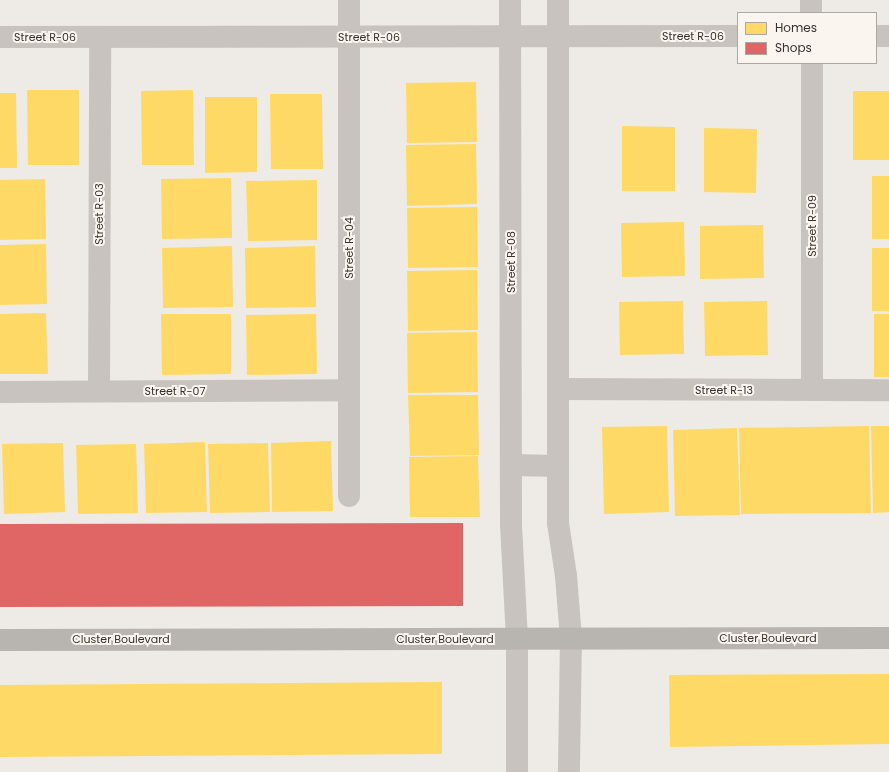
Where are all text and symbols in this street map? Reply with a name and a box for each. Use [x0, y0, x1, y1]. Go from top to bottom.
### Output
legend [737, 12, 877, 64]
text: Homes [775, 19, 817, 36]
street label: Street R-06 [662, 29, 724, 43]
street label: Street R-06 [14, 30, 76, 44]
street label: Street R-06 [338, 30, 400, 44]
text: Shops [775, 39, 812, 56]
street label: Street R-03 [92, 183, 106, 245]
street label: Street R-09 [805, 195, 819, 257]
street label: Street R-04 [342, 217, 356, 279]
street label: Street R-08 [504, 231, 518, 293]
street label: Street R-13 [695, 383, 753, 397]
street label: Street R-07 [145, 384, 205, 398]
street label: Cluster Boulevard [719, 631, 817, 645]
street label: Cluster Boulevard [72, 632, 170, 646]
street label: Cluster Boulevard [396, 632, 494, 646]

